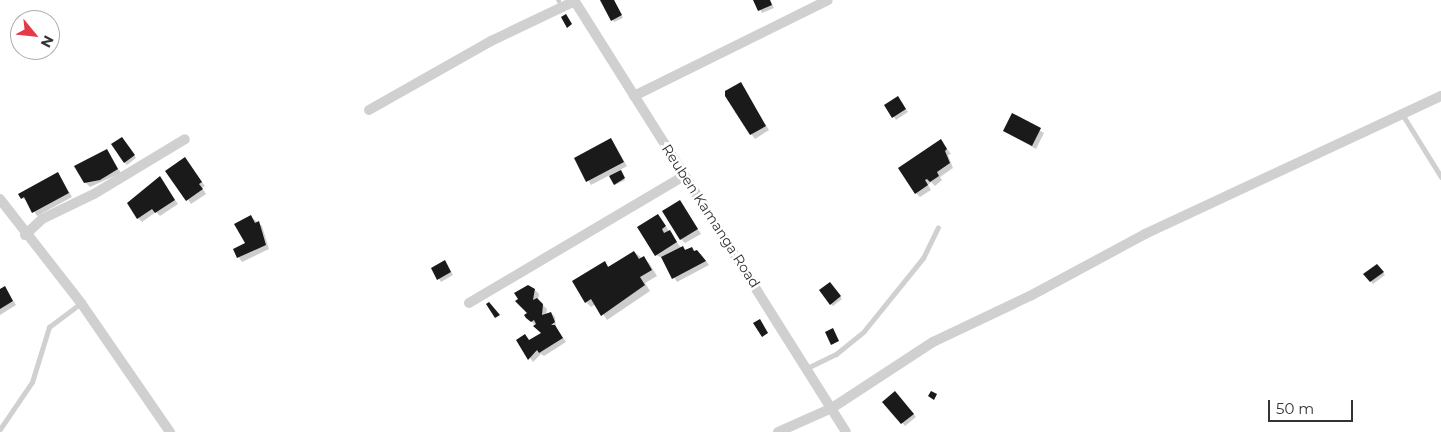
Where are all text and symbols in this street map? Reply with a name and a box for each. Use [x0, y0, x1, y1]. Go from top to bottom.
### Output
north arrow [10, 10, 60, 60]
text: N [37, 32, 58, 51]
street label: Reuben Kamanga Road [658, 141, 764, 291]
scale bar [1271, 390, 1356, 422]
text: 50 m [1276, 399, 1314, 418]

